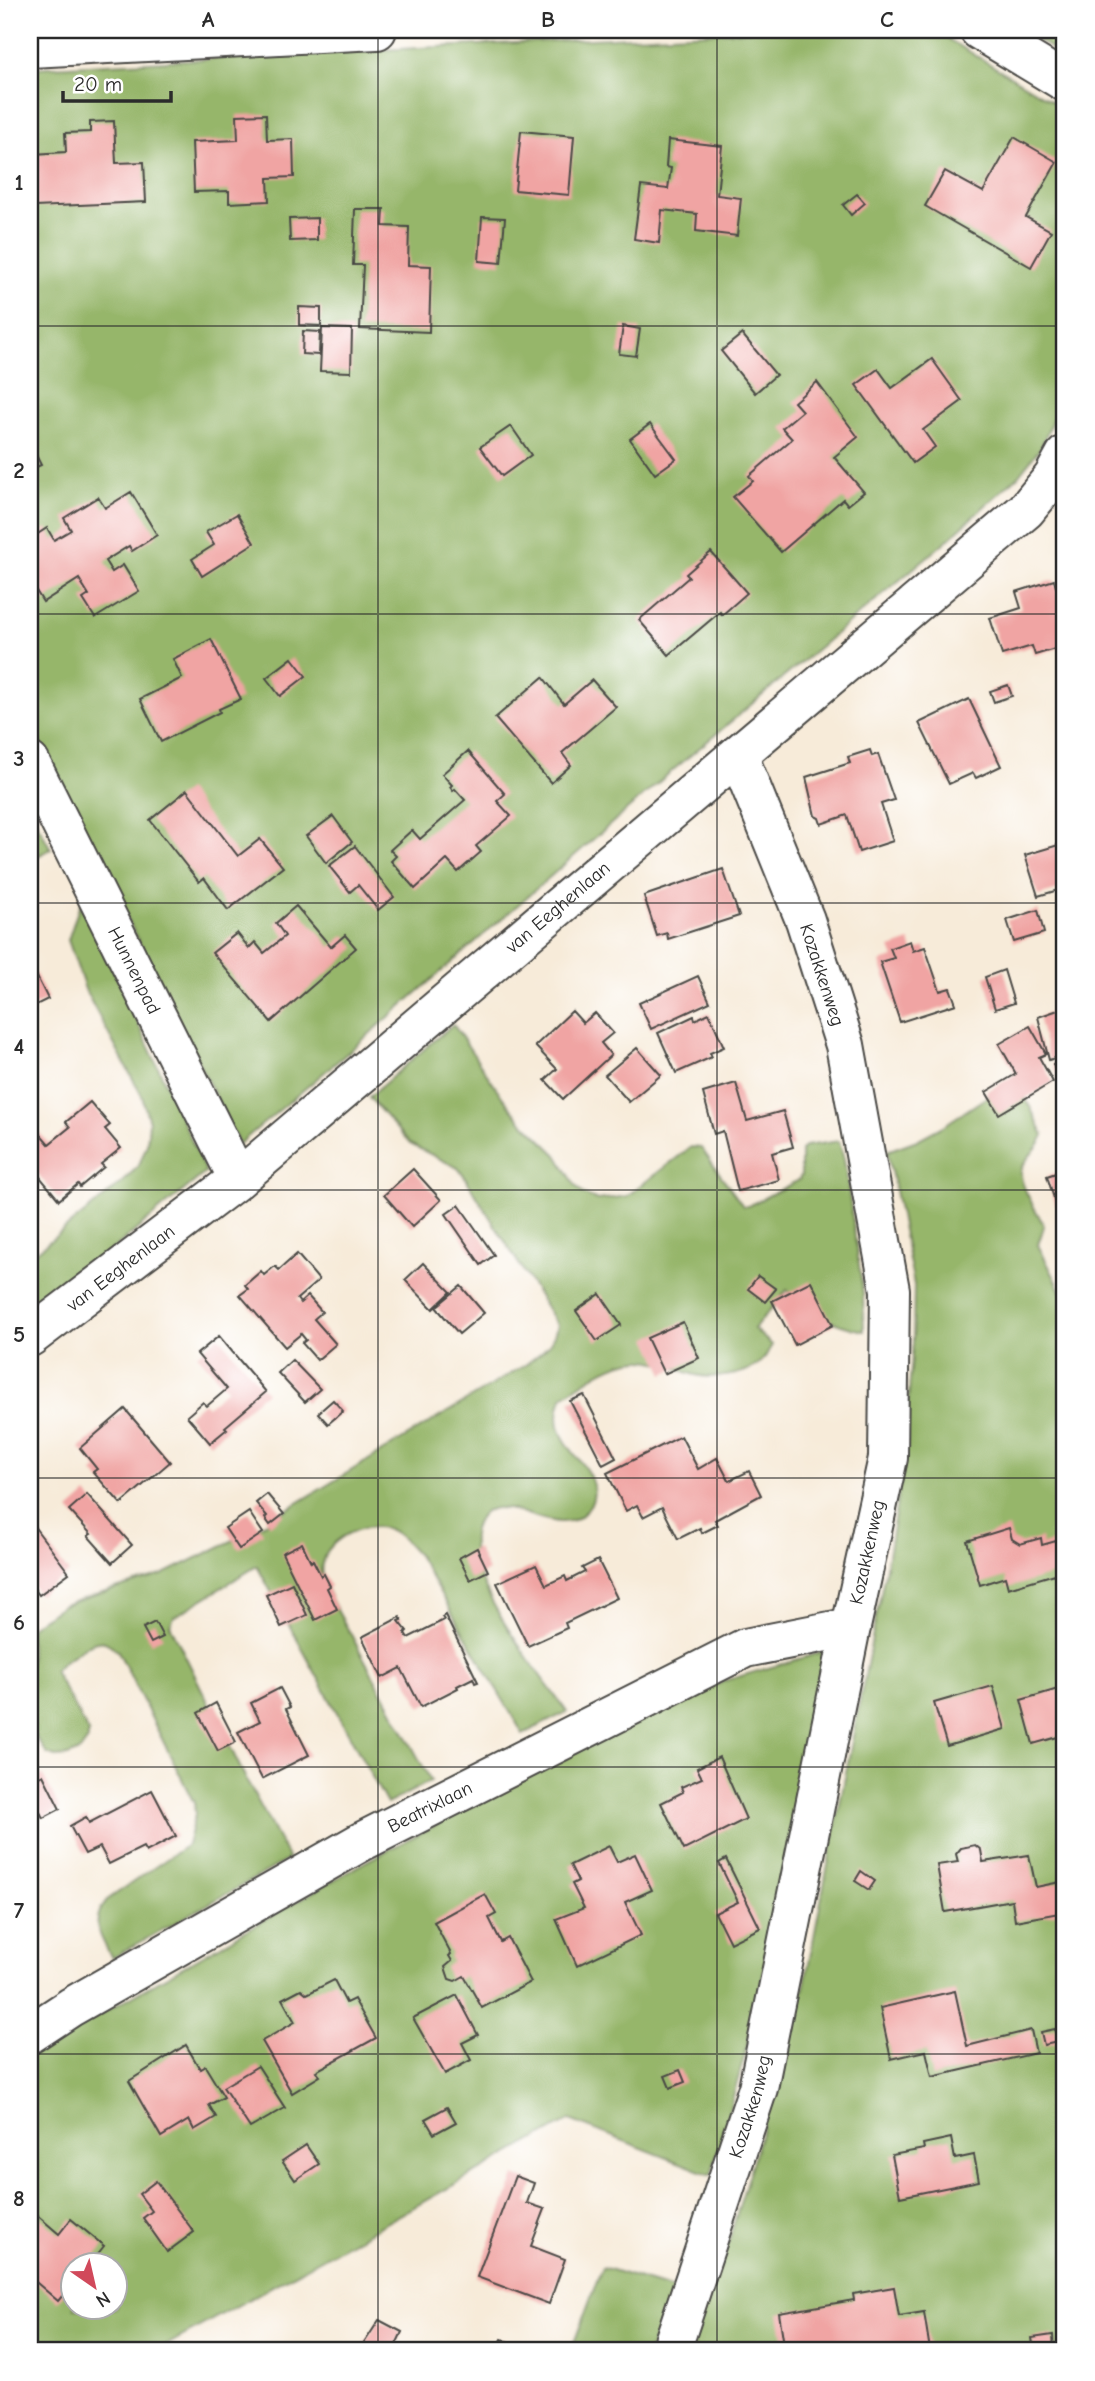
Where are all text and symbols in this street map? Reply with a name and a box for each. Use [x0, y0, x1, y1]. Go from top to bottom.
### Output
text: A [202, 6, 215, 33]
text: B [541, 6, 555, 33]
text: C [880, 6, 894, 33]
scale bar [63, 60, 172, 104]
text: 20 m [74, 72, 122, 96]
text: 1 [14, 169, 24, 196]
text: 2 [13, 457, 25, 484]
text: 3 [13, 745, 25, 772]
street label: van Eeghenlaan [501, 857, 615, 958]
street label: Kozakkenweg [795, 921, 849, 1029]
street label: Hunnenpad [103, 923, 165, 1018]
text: 4 [14, 1033, 25, 1060]
street label: van Eeghenlaan [62, 1220, 179, 1317]
text: 5 [13, 1321, 25, 1348]
street label: Kozakkenweg [845, 1498, 890, 1606]
text: 6 [13, 1609, 25, 1636]
street label: Beatrixlaan [384, 1777, 476, 1838]
text: 7 [14, 1897, 25, 1924]
street label: Kozakkenweg [725, 2053, 775, 2161]
text: 8 [13, 2185, 25, 2212]
north arrow [60, 2252, 130, 2322]
text: N [92, 2287, 114, 2312]

